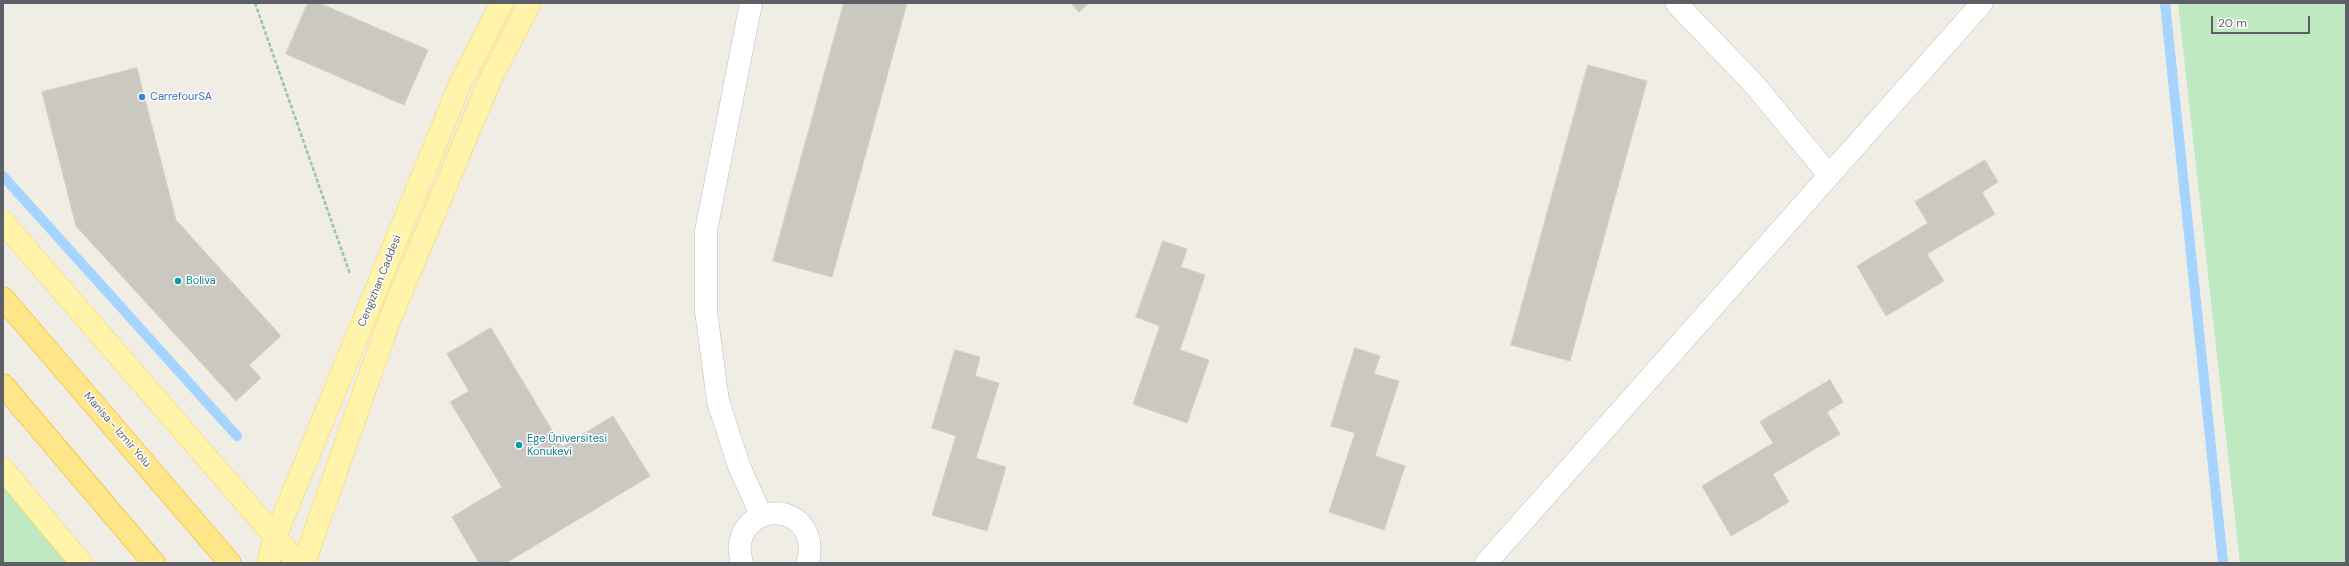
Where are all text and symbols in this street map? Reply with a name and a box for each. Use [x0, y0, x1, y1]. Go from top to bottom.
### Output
scale bar [2213, 8, 2312, 34]
text: 20 m [2218, 15, 2247, 31]
place label: CarrefourSA [150, 90, 212, 104]
marker: CarrefourSA [137, 92, 147, 102]
street label: Cengizhan Caddesi [356, 233, 404, 329]
place label: Boliva [186, 274, 216, 288]
marker: Boliva [173, 276, 183, 286]
street label: Manisa - İzmir Yolu [81, 390, 153, 470]
place label: Ege Üniversitesi Konukevi [527, 432, 607, 458]
marker: Ege Üniversitesi Konukevi [514, 440, 524, 450]

